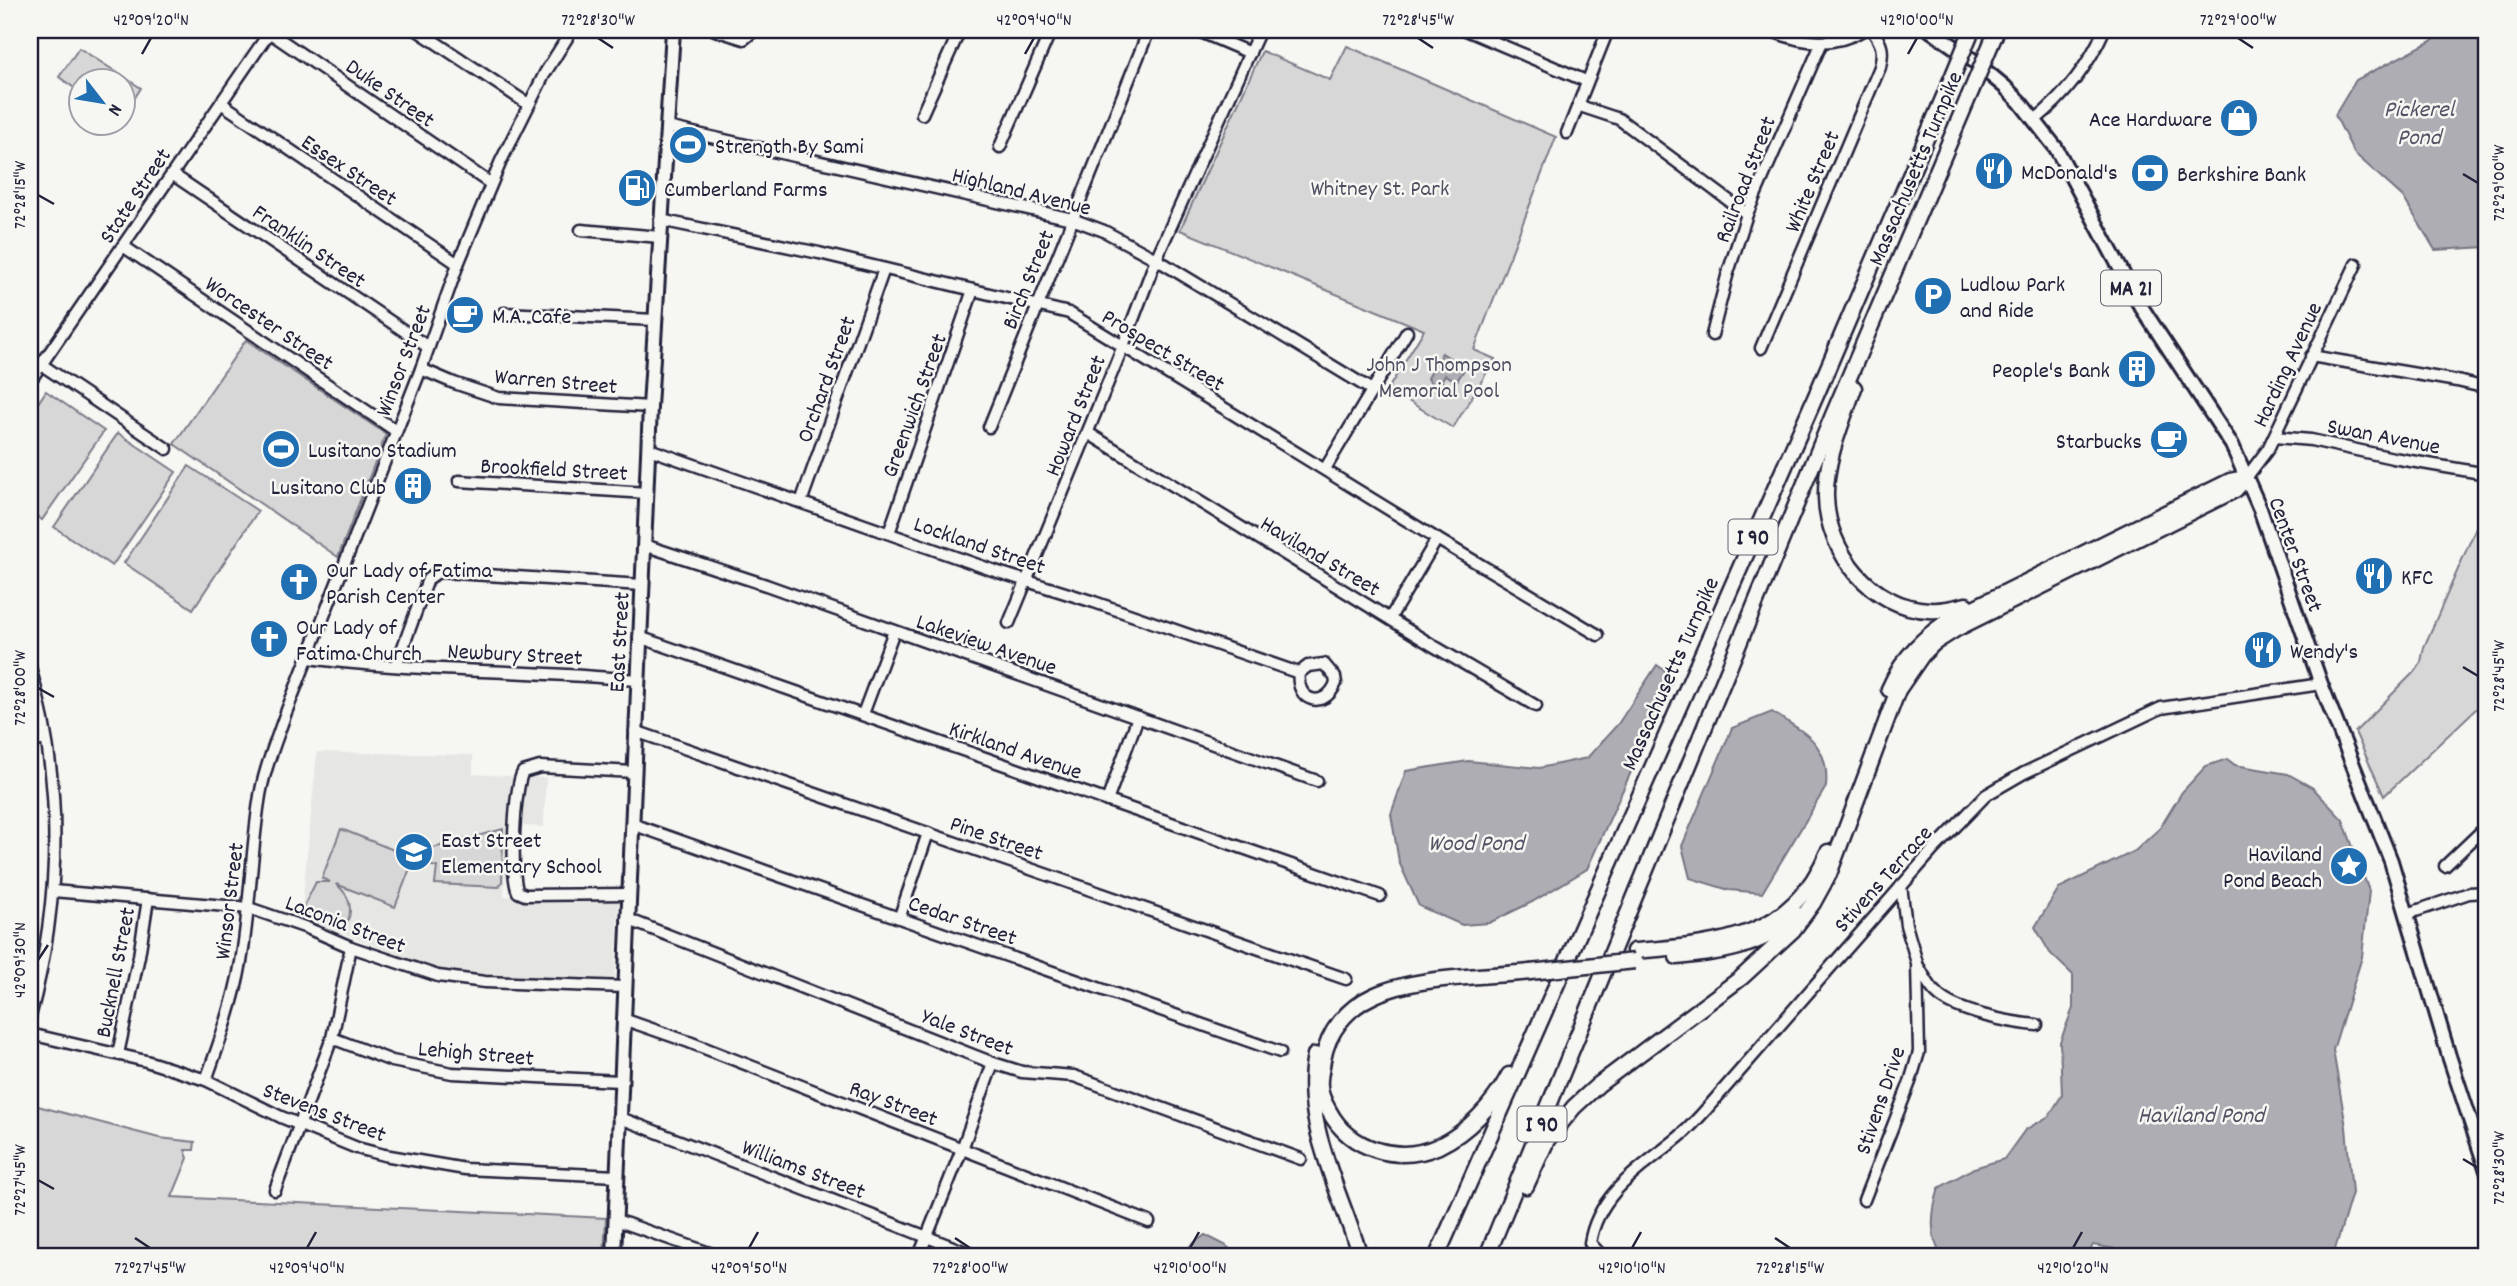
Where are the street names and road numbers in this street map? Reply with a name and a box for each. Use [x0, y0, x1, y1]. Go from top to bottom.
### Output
street label: Duke Street [338, 52, 440, 138]
street label: Massachusetts Turnpike [1861, 67, 1973, 272]
street label: Railroad Street [1708, 112, 1787, 248]
street label: White Street [1778, 126, 1850, 238]
street label: Essex Street [293, 128, 403, 216]
street label: State Street [93, 142, 181, 251]
street label: Highland Avenue [948, 160, 1094, 227]
street label: Franklin Street [244, 198, 372, 298]
street label: Birch Street [995, 226, 1065, 335]
street label: Worcester Street [197, 269, 339, 380]
road number: MA 21 [2101, 270, 2161, 306]
street label: Harding Avenue [2246, 297, 2333, 434]
street label: Winsor Street [369, 300, 442, 422]
street label: Prospect Street [1094, 302, 1230, 402]
street label: Orchard Street [790, 312, 867, 448]
street label: Greenwich Street [875, 330, 958, 483]
street label: Howard Street [1038, 351, 1117, 482]
street label: Warren Street [493, 362, 618, 405]
street label: Swan Avenue [2324, 411, 2443, 466]
street label: Brookfield Street [479, 451, 628, 492]
street label: Center Street [2258, 493, 2330, 617]
street label: Lockland Street [909, 509, 1049, 585]
street label: Haviland Street [1253, 509, 1386, 607]
road number: I 90 [1728, 520, 1778, 554]
street label: Massachusetts Turnpike [1615, 572, 1730, 776]
street label: East Street [602, 591, 641, 693]
street label: Lakeview Avenue [911, 607, 1061, 686]
street label: Newbury Street [446, 636, 583, 677]
street label: Kirkland Avenue [944, 714, 1086, 790]
street label: Pine Street [945, 809, 1047, 872]
street label: Stivens Terrace [1827, 819, 1942, 941]
street label: Winsor Street [208, 841, 255, 962]
street label: Laconia Street [280, 888, 410, 964]
street label: Cedar Street [903, 888, 1021, 956]
street label: Bucknell Street [89, 905, 146, 1041]
street label: Yale Street [916, 1002, 1017, 1067]
street label: Lehigh Street [416, 1034, 535, 1077]
street label: Stivens Drive [1848, 1043, 1916, 1160]
street label: Ray Street [844, 1073, 942, 1137]
street label: Stevens Street [257, 1076, 390, 1153]
road number: I 90 [1518, 1106, 1566, 1142]
street label: Williams Street [736, 1133, 869, 1210]

